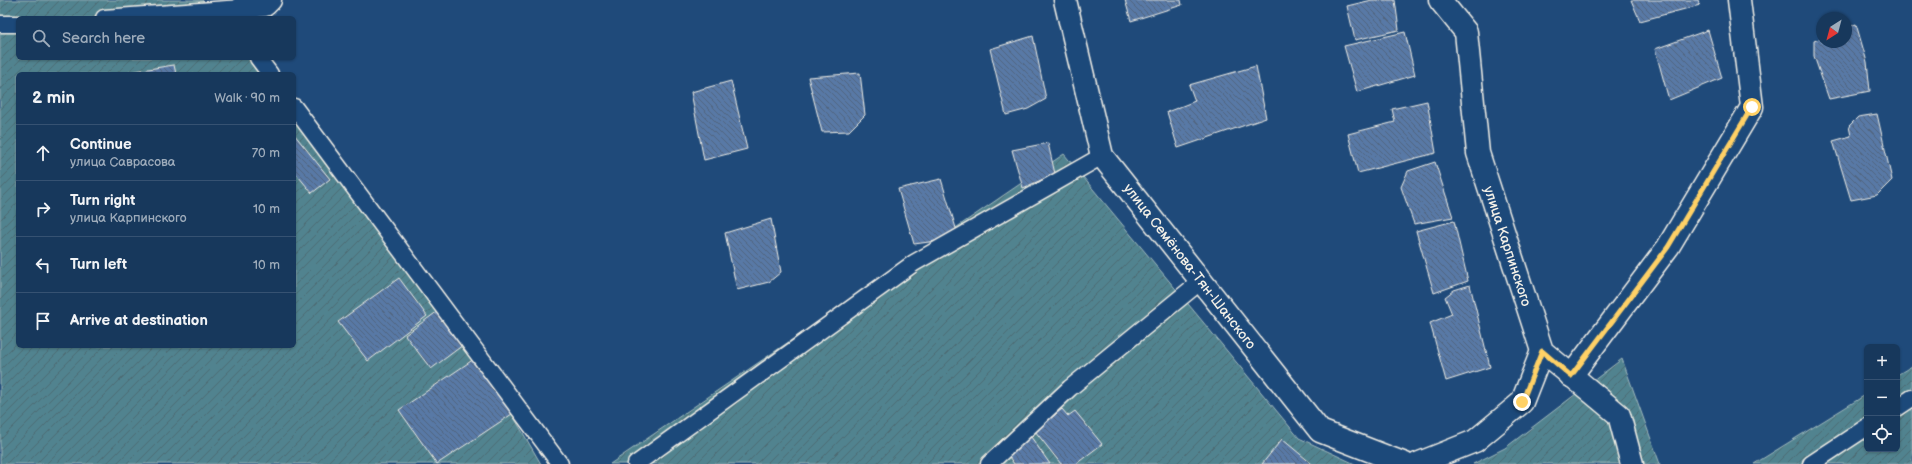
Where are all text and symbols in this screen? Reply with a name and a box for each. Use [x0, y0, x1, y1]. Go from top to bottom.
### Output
north arrow [1816, 12, 1852, 48]
search box [16, 16, 296, 60]
icon: search [30, 27, 52, 49]
text: Search here [62, 29, 145, 48]
text: 2 min [32, 88, 75, 108]
text: Walk · 90 m [214, 90, 280, 106]
route start [1743, 98, 1761, 116]
text: Continue [70, 135, 132, 154]
icon: ahead [32, 142, 54, 164]
text: 70 m [252, 145, 280, 161]
text: улица Саврасова [70, 154, 175, 170]
street label: улица Семёнова-Тян-Шанского [1120, 180, 1259, 352]
street label: улица Карпинского [1480, 184, 1535, 308]
text: Turn right [70, 191, 135, 210]
icon: right [32, 198, 54, 220]
text: 10 m [253, 201, 280, 217]
text: улица Карпинского [70, 210, 186, 226]
icon: left [32, 254, 54, 276]
text: Turn left [70, 255, 127, 274]
text: 10 m [253, 257, 280, 273]
icon: arrive [32, 310, 54, 332]
text: Arrive at destination [70, 311, 208, 330]
map controls [1864, 344, 1900, 452]
button: + [1864, 344, 1900, 380]
button: − [1864, 380, 1900, 416]
route end [1513, 393, 1531, 411]
button: locate [1864, 416, 1900, 452]

